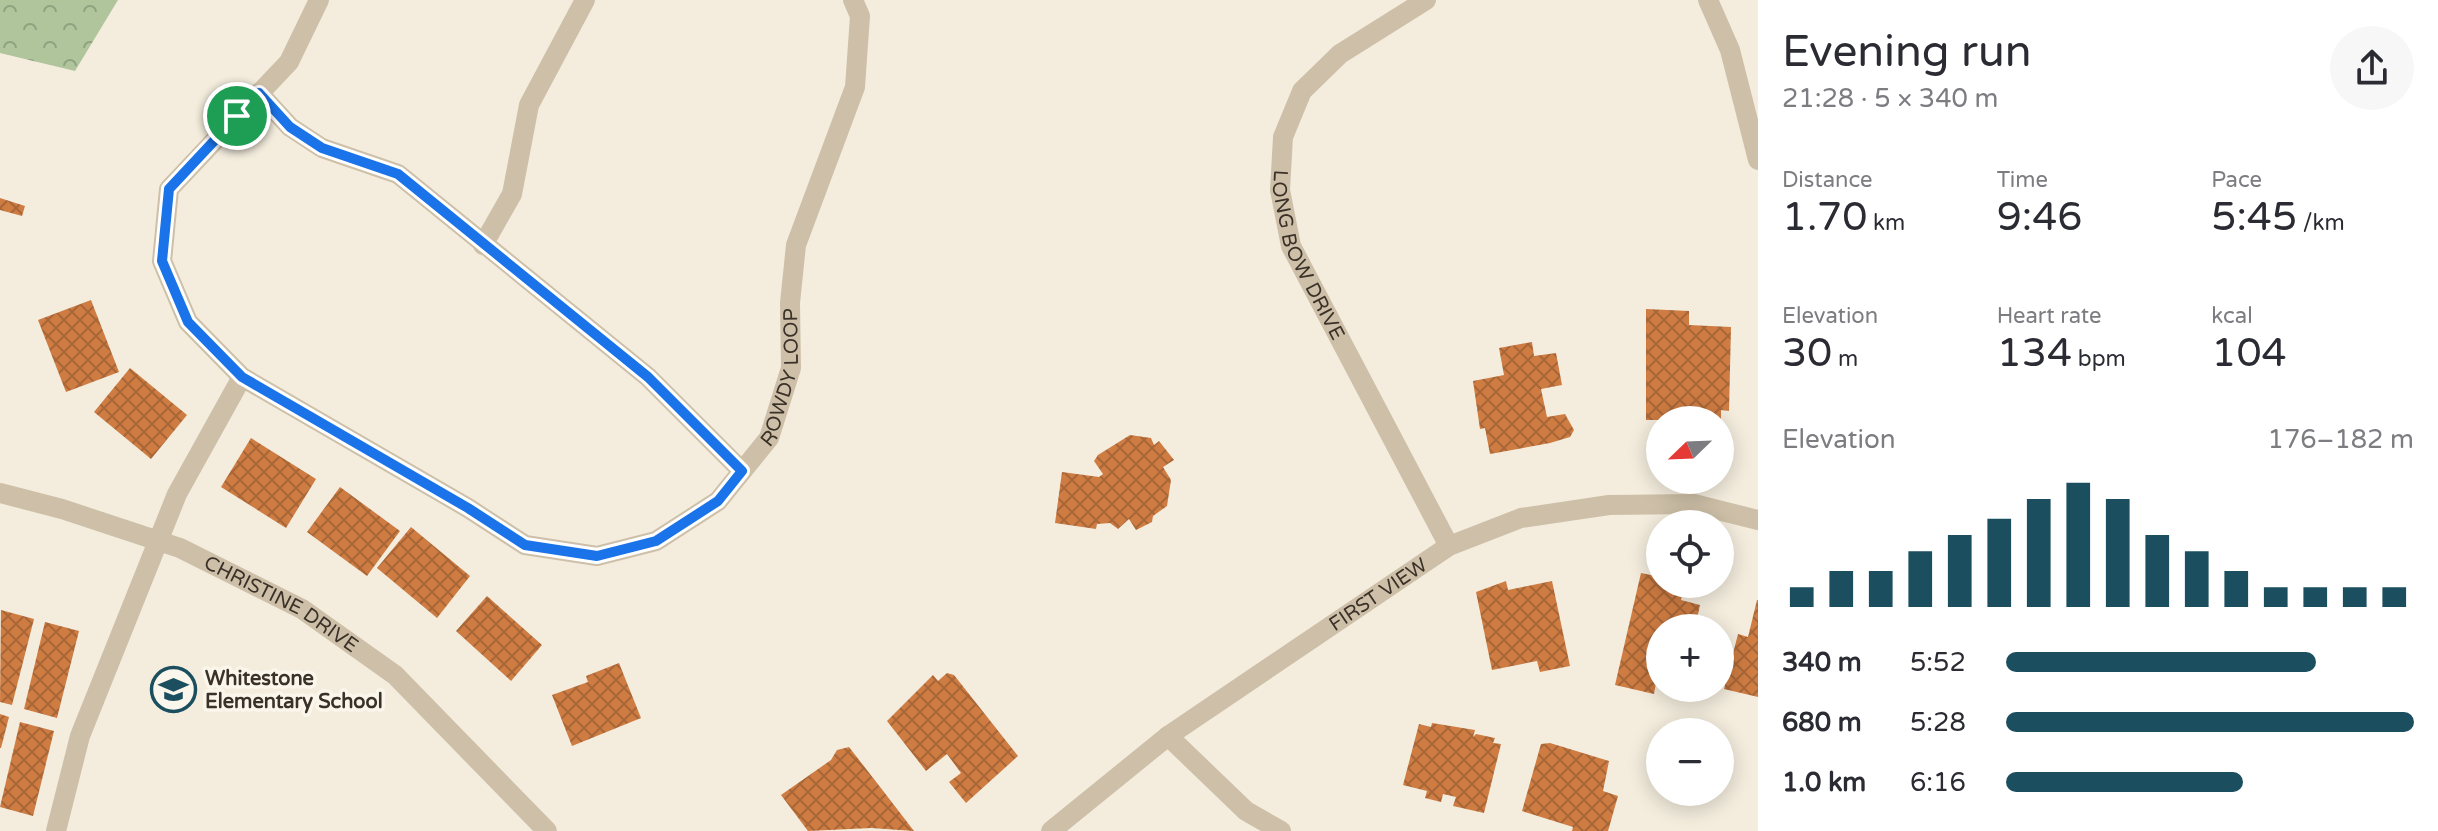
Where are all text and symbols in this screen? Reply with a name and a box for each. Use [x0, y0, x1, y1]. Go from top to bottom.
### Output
text: Evening run [1782, 26, 2031, 79]
button: share [2330, 26, 2414, 110]
pin [203, 82, 271, 150]
text: 21:28 · 5 × 340 m [1782, 83, 1998, 114]
icon: arrive [215, 94, 259, 138]
text: Distance [1782, 167, 1873, 193]
text: Time [1997, 167, 2048, 193]
text: Pace [2211, 167, 2262, 193]
street label: LONG BOW DRIVE [1267, 169, 1349, 344]
text: 1.70 [1782, 193, 1867, 241]
text: 9:46 [1997, 193, 2082, 241]
text: 5:45 [2211, 193, 2297, 241]
text: km [1867, 210, 1905, 236]
text: /km [2297, 210, 2345, 236]
text: Elevation [1782, 303, 1878, 329]
text: Heart rate [1997, 303, 2102, 329]
text: kcal [2211, 303, 2253, 329]
street label: ROWDY LOOP [756, 308, 804, 452]
text: 30 [1782, 329, 1832, 377]
text: 134 [1997, 329, 2072, 377]
text: 104 [2211, 329, 2287, 377]
text: m [1832, 346, 1858, 372]
text: bpm [2072, 346, 2126, 372]
north arrow [1646, 406, 1734, 494]
map controls [1646, 406, 1734, 806]
text: Elevation [1782, 424, 1896, 455]
text: 176–182 m [2268, 424, 2414, 455]
button: locate [1646, 510, 1734, 598]
street label: CHRISTINE DRIVE [200, 551, 362, 658]
street label: FIRST VIEW [1325, 553, 1432, 637]
button: + [1646, 614, 1734, 702]
text: 340 m [1782, 647, 1862, 678]
text: 5:52 [1910, 647, 1966, 678]
school or university icon: Whitestone Elementary School [150, 665, 198, 713]
place label: Whitestone Elementary School [205, 667, 383, 714]
text: 680 m [1782, 707, 1862, 738]
text: 5:28 [1910, 707, 1966, 738]
button: − [1646, 718, 1734, 806]
text: 1.0 km [1782, 767, 1866, 798]
text: 6:16 [1910, 767, 1966, 798]

